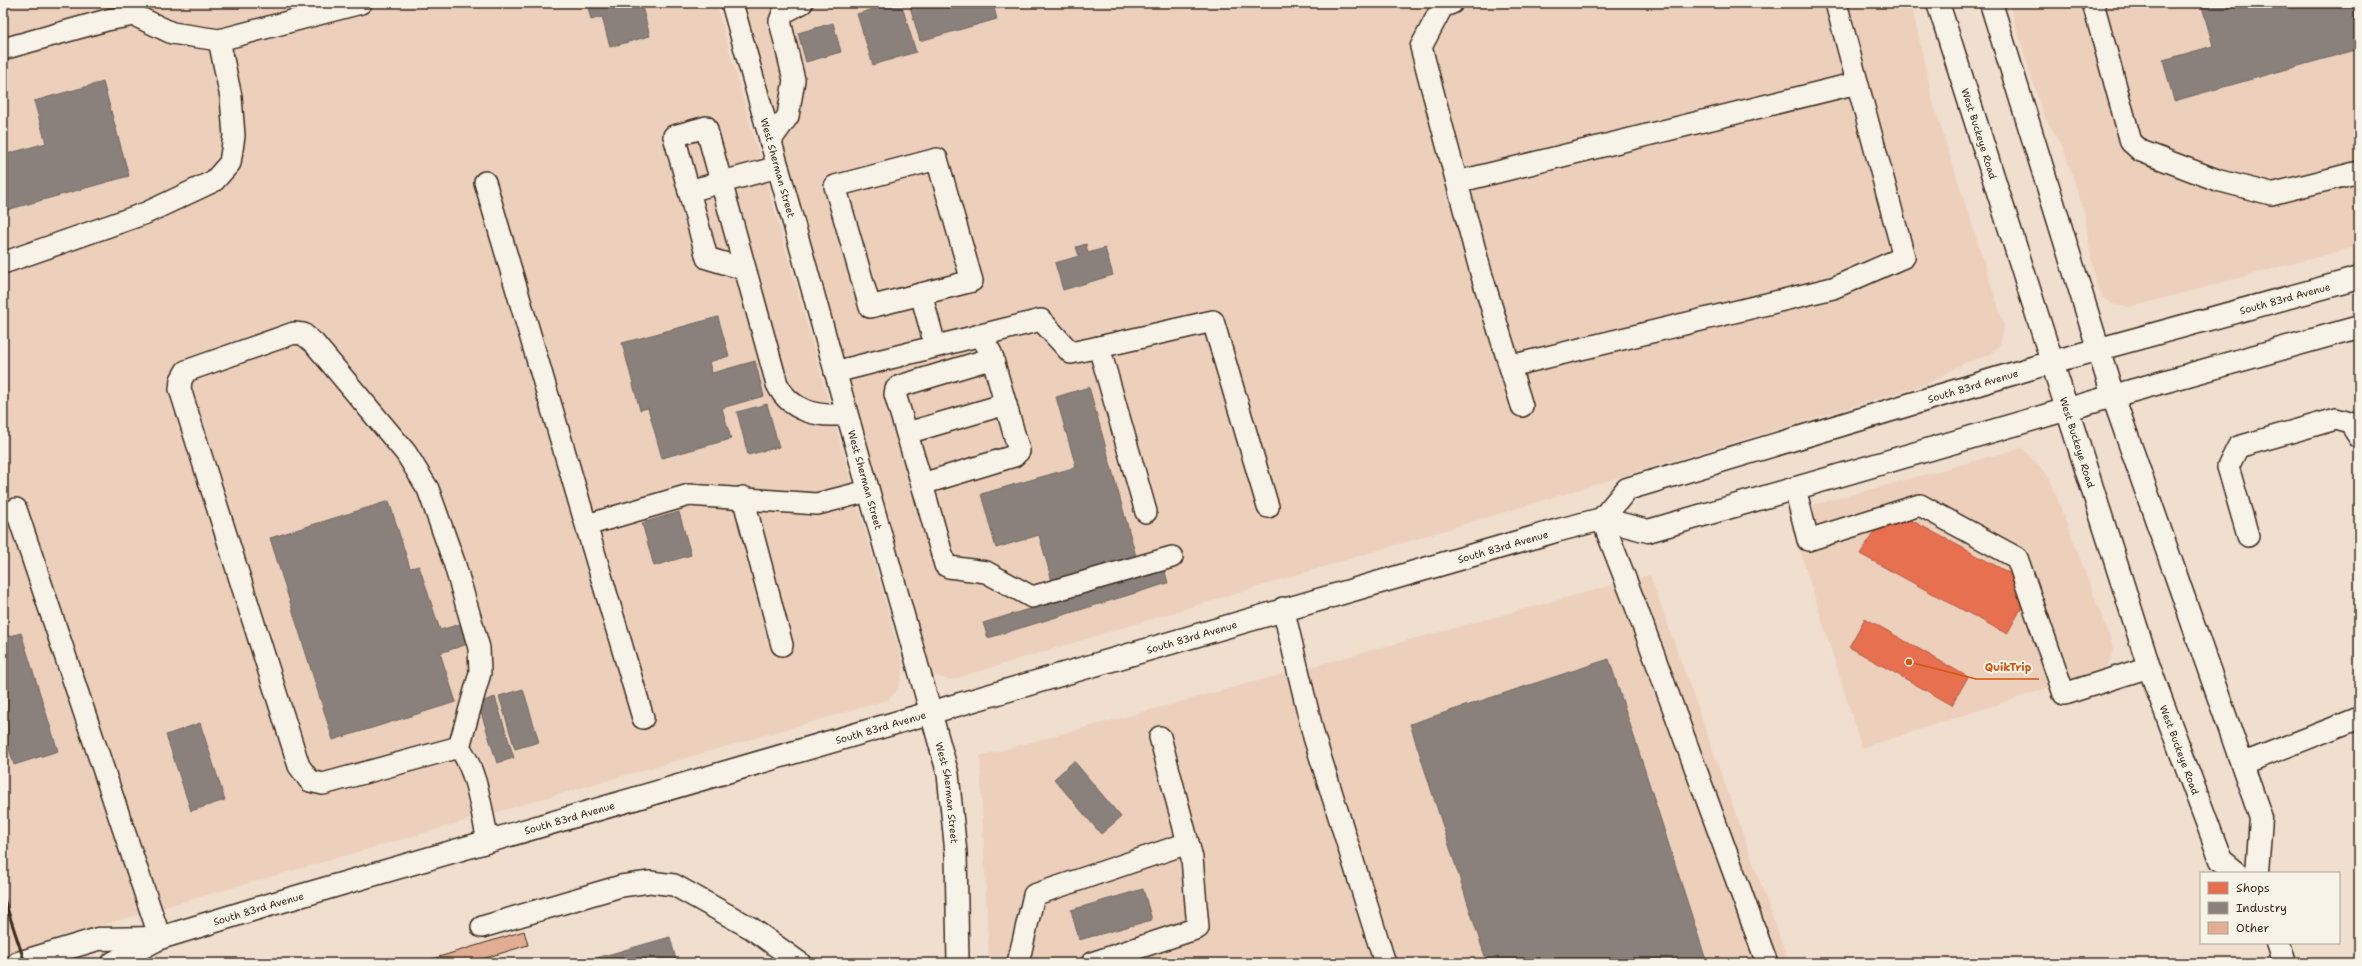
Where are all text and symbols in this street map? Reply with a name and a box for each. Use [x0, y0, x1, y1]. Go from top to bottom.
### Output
street label: West Buckeye Road [1959, 86, 2000, 181]
street label: West Sherman Street [758, 116, 798, 219]
street label: South 83rd Avenue [2238, 280, 2332, 317]
street label: South 83rd Avenue [1926, 366, 2020, 405]
street label: West Buckeye Road [2057, 395, 2098, 490]
street label: West Sherman Street [845, 428, 886, 531]
street label: South 83rd Avenue [1456, 527, 1550, 566]
street label: South 83rd Avenue [1145, 617, 1239, 656]
callout: QuikTrip [1976, 656, 2039, 679]
text: QuikTrip [1985, 660, 2032, 675]
street label: West Buckeye Road [2157, 703, 2203, 797]
street label: South 83rd Avenue [834, 708, 928, 747]
street label: West Sherman Street [933, 740, 961, 844]
street label: South 83rd Avenue [523, 798, 617, 837]
legend [2200, 872, 2340, 944]
text: Shops [2236, 880, 2270, 896]
street label: South 83rd Avenue [212, 889, 305, 928]
text: Industry [2236, 900, 2287, 916]
text: Other [2236, 920, 2270, 936]

